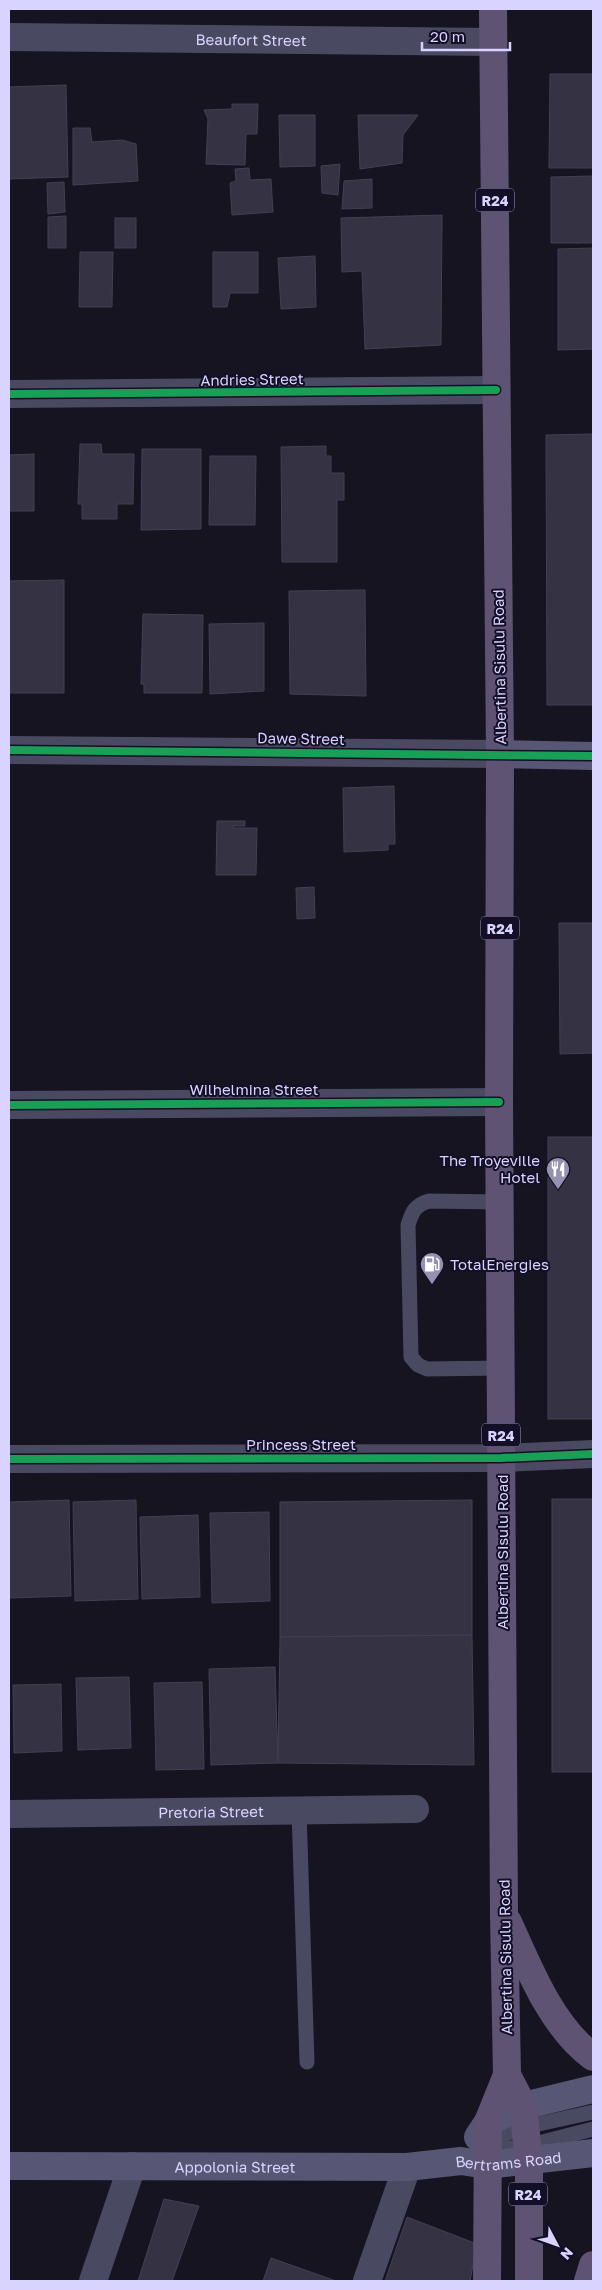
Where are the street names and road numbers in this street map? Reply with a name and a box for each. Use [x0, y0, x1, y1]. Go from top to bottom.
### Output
street label: Beaufort Street [195, 30, 307, 49]
road number: R24 [476, 188, 514, 212]
street label: Andries Street [200, 369, 304, 389]
street label: Albertina Sisulu Road [489, 589, 509, 745]
street label: Dawe Street [257, 728, 345, 748]
road number: R24 [481, 916, 519, 940]
street label: Wilhelmina Street [189, 1080, 319, 1098]
road number: R24 [482, 1424, 520, 1446]
street label: Princess Street [246, 1435, 356, 1453]
street label: Albertina Sisulu Road [493, 1474, 511, 1630]
street label: Pretoria Street [158, 1802, 264, 1821]
street label: Albertina Sisulu Road [495, 1879, 515, 2035]
street label: Bertrams Road [454, 2148, 562, 2174]
street label: Appolonia Street [174, 2157, 296, 2176]
road number: R24 [509, 2182, 547, 2206]

